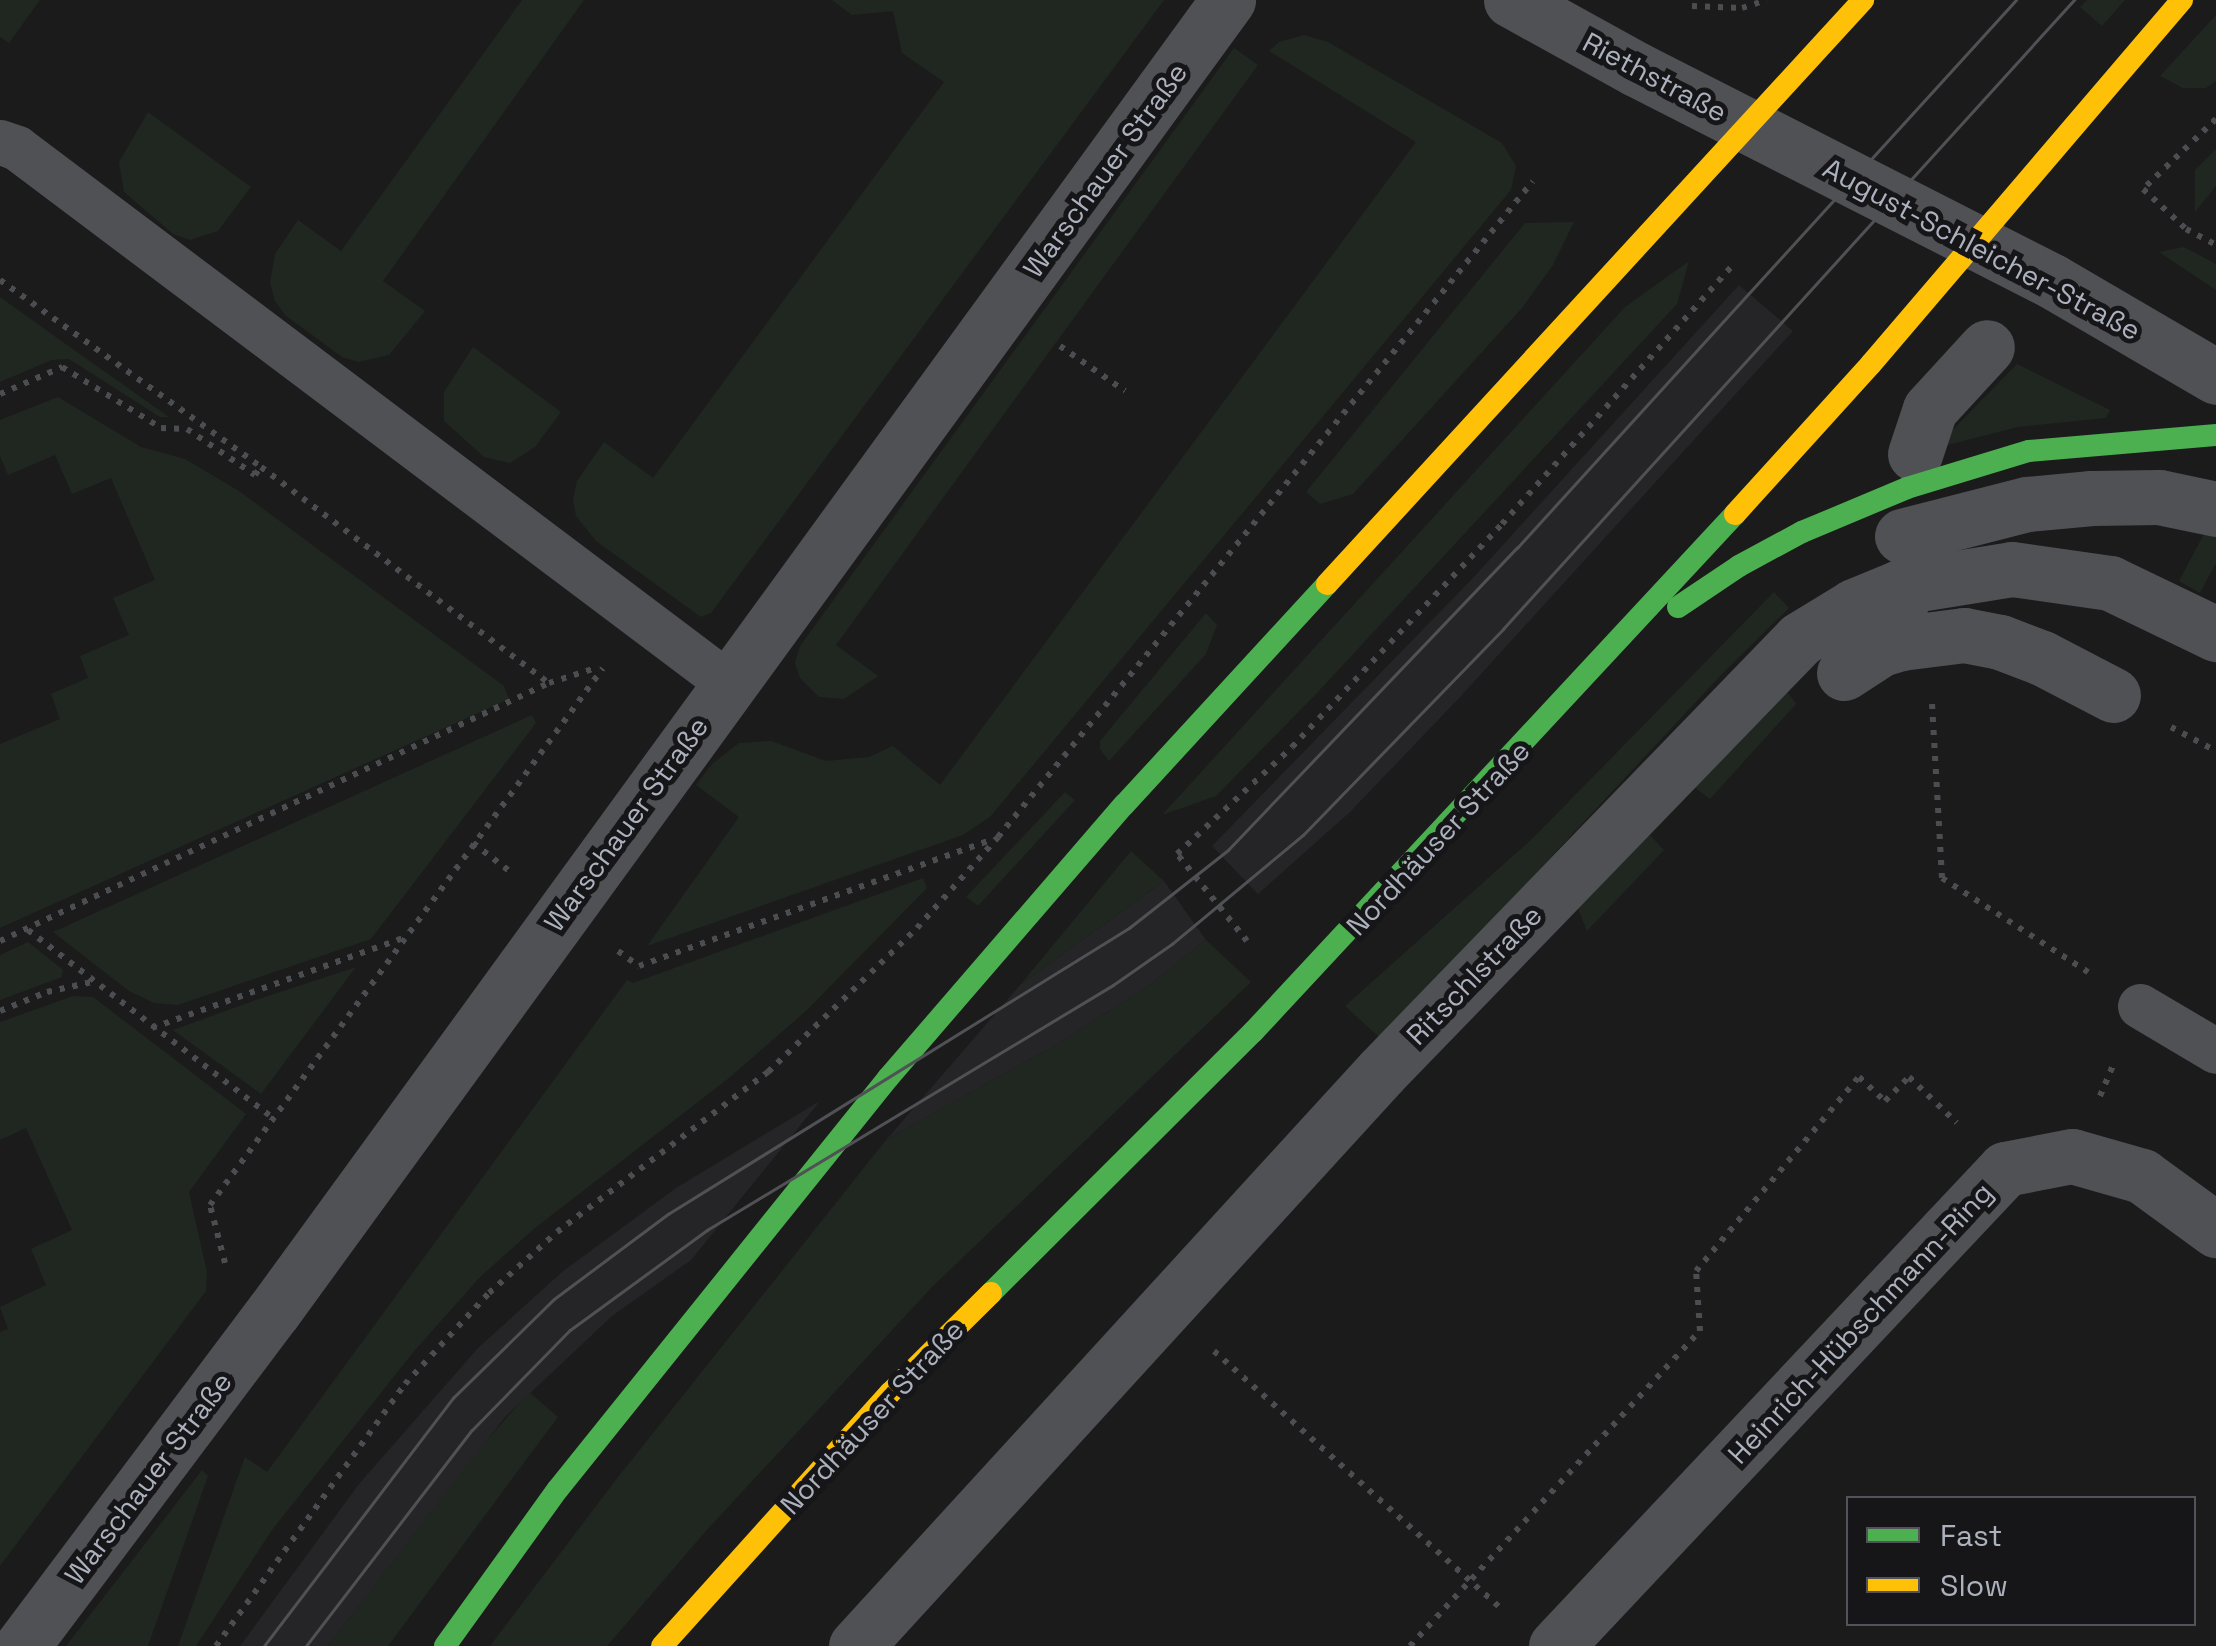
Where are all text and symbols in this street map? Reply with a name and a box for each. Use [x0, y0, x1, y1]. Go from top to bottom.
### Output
street label: Riethstraße [1577, 25, 1733, 129]
street label: Warschauer Straße [1016, 56, 1194, 284]
street label: August-Schleicher-Straße [1818, 151, 2146, 347]
street label: Warschauer Straße [537, 710, 715, 938]
street label: Nordhäuser Straße [1339, 734, 1537, 942]
street label: Ritschlstraße [1399, 898, 1549, 1052]
street label: Heinrich-Hübschmann-Ring [1721, 1175, 1999, 1471]
street label: Nordhäuser Straße [773, 1313, 971, 1521]
street label: Warschauer Straße [57, 1365, 239, 1591]
legend [1846, 1496, 2196, 1626]
text: Fast [1940, 1516, 2002, 1555]
text: Slow [1940, 1566, 2008, 1605]

